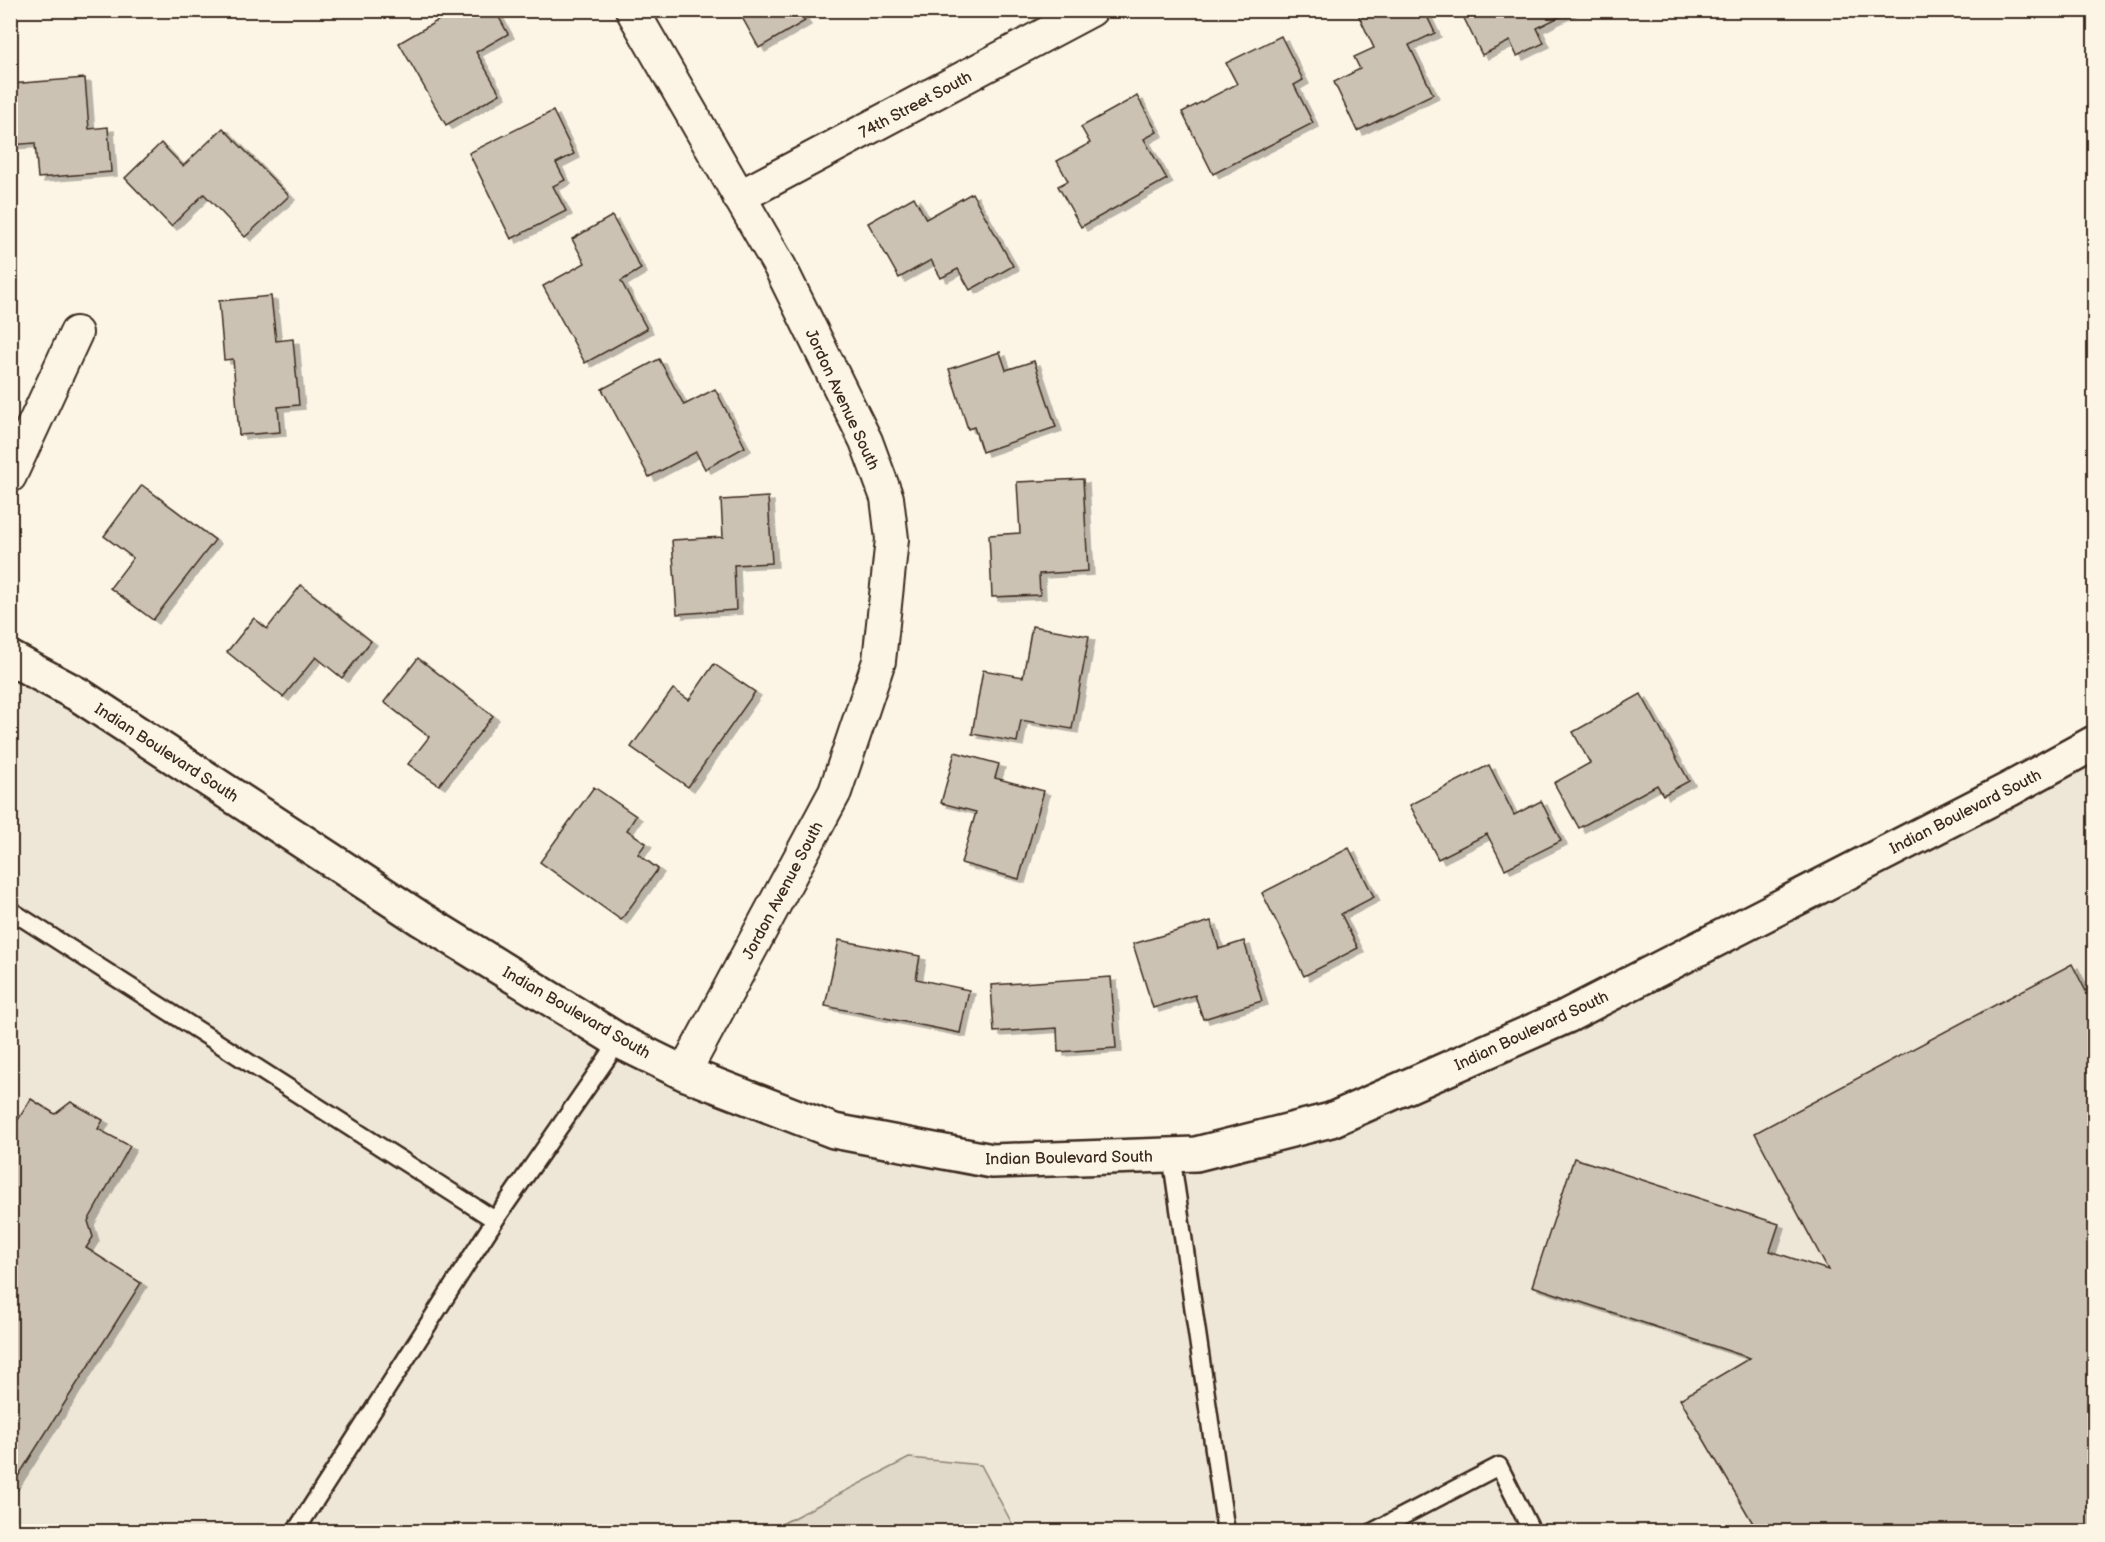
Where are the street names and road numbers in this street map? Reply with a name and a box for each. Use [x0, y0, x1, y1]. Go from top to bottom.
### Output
street label: 74th Street South [856, 68, 975, 143]
street label: Jordon Avenue South [801, 326, 883, 473]
street label: Indian Boulevard South [91, 700, 242, 807]
street label: Indian Boulevard South [1887, 766, 2045, 859]
street label: Jordon Avenue South [739, 818, 828, 963]
street label: Indian Boulevard South [499, 963, 654, 1063]
street label: Indian Boulevard South [1452, 987, 1612, 1075]
street label: Indian Boulevard South [985, 1148, 1153, 1169]

